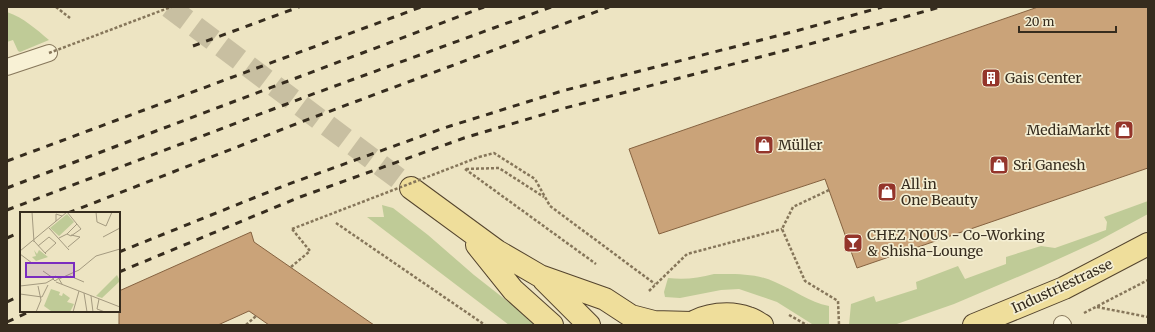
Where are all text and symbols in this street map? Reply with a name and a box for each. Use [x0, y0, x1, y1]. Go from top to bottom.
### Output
scale bar [1019, 8, 1116, 34]
text: 20 m [1025, 14, 1054, 29]
building icon: Gais Center [980, 67, 1002, 89]
place label: Gais Center [1005, 69, 1082, 87]
shop icon: MediaMarkt [1113, 119, 1135, 141]
place label: MediaMarkt [1026, 121, 1111, 139]
shop icon: Müller [753, 134, 775, 156]
place label: Müller [778, 136, 823, 154]
shop icon: Sri Ganesh [988, 154, 1010, 176]
place label: Sri Ganesh [1013, 156, 1085, 174]
place label: All in One Beauty [900, 175, 979, 209]
shop icon: All in One Beauty [876, 181, 898, 203]
inset map [20, 212, 120, 312]
place label: CHEZ NOUS - Co-Working & Shisha-Lounge [867, 226, 1045, 260]
bar icon: CHEZ NOUS - Co-Working & Shisha-Lounge [842, 232, 864, 254]
street label: Industriestrasse [1009, 255, 1115, 317]

